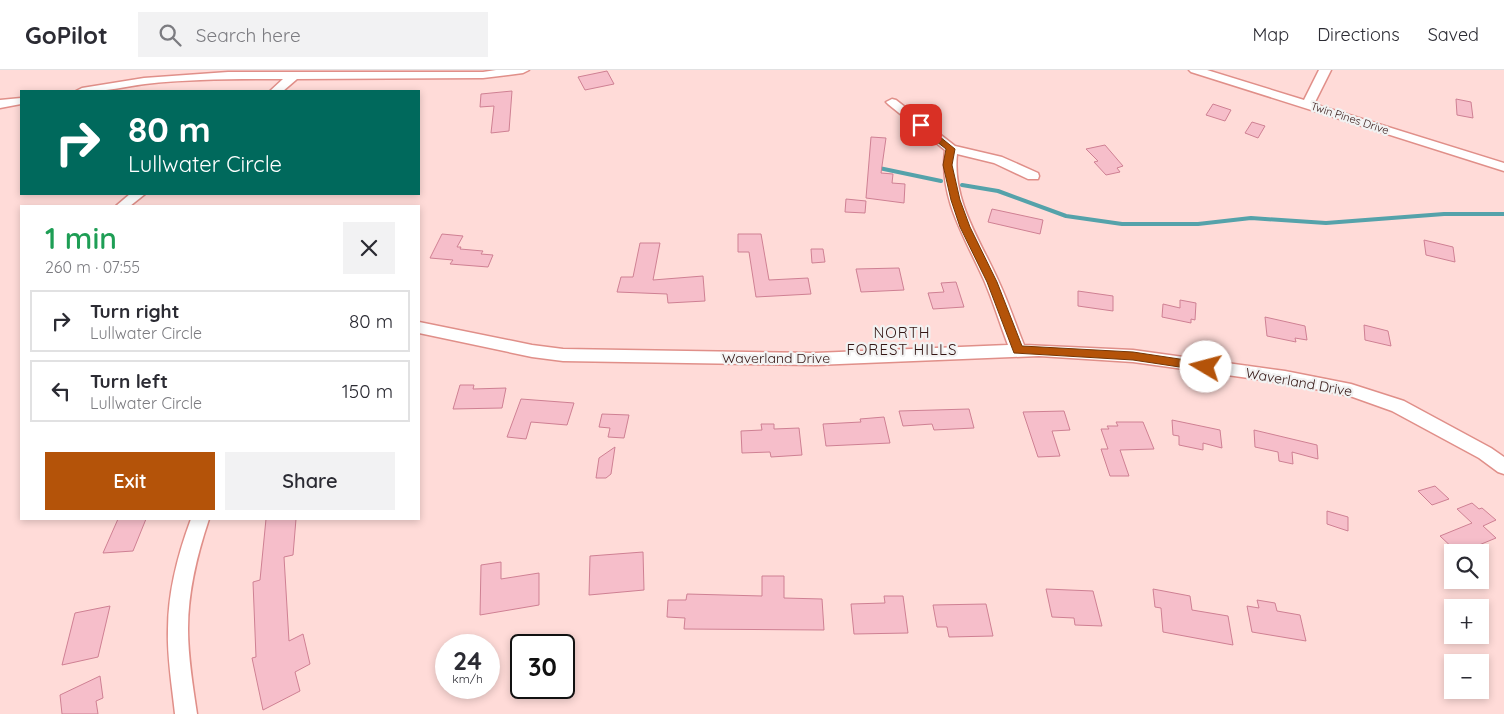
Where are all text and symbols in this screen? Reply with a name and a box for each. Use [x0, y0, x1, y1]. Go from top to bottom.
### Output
search box [138, 12, 488, 57]
text: GoPilot [25, 20, 108, 50]
icon: search [156, 21, 184, 49]
text: Search here [196, 23, 301, 47]
text: Map [1252, 23, 1289, 46]
text: Directions [1317, 23, 1400, 46]
text: Saved [1428, 23, 1479, 46]
street label: Twin Pines Drive [1309, 99, 1391, 137]
pin [900, 104, 942, 146]
text: 80 m [128, 107, 211, 151]
icon: right [45, 110, 110, 175]
icon: arrive [907, 111, 935, 139]
text: Lullwater Circle [128, 150, 282, 178]
text: 1 min [45, 219, 117, 257]
button: close [343, 222, 395, 274]
text: 260 m · 07:55 [45, 257, 140, 277]
text: Turn right [90, 299, 179, 323]
icon: right [47, 307, 75, 335]
text: 80 m [349, 309, 393, 333]
text: Lullwater Circle [90, 323, 202, 343]
district label: NORTH FOREST HILLS [847, 323, 957, 359]
position arrow [1179, 340, 1231, 392]
street label: Waverland Drive [722, 349, 830, 367]
street label: Waverland Drive [1244, 364, 1354, 400]
text: Turn left [90, 369, 168, 393]
icon: left [47, 377, 75, 405]
text: 150 m [342, 379, 393, 403]
text: Lullwater Circle [90, 393, 202, 413]
button: Exit [45, 452, 215, 510]
button: Share [225, 452, 395, 510]
map controls [1444, 544, 1489, 699]
button: search [1444, 544, 1489, 589]
button: + [1444, 599, 1489, 644]
speed limit sign: 30 [510, 634, 575, 699]
text: 24 [453, 645, 482, 676]
button: − [1444, 654, 1489, 699]
text: km/h [452, 671, 483, 686]

